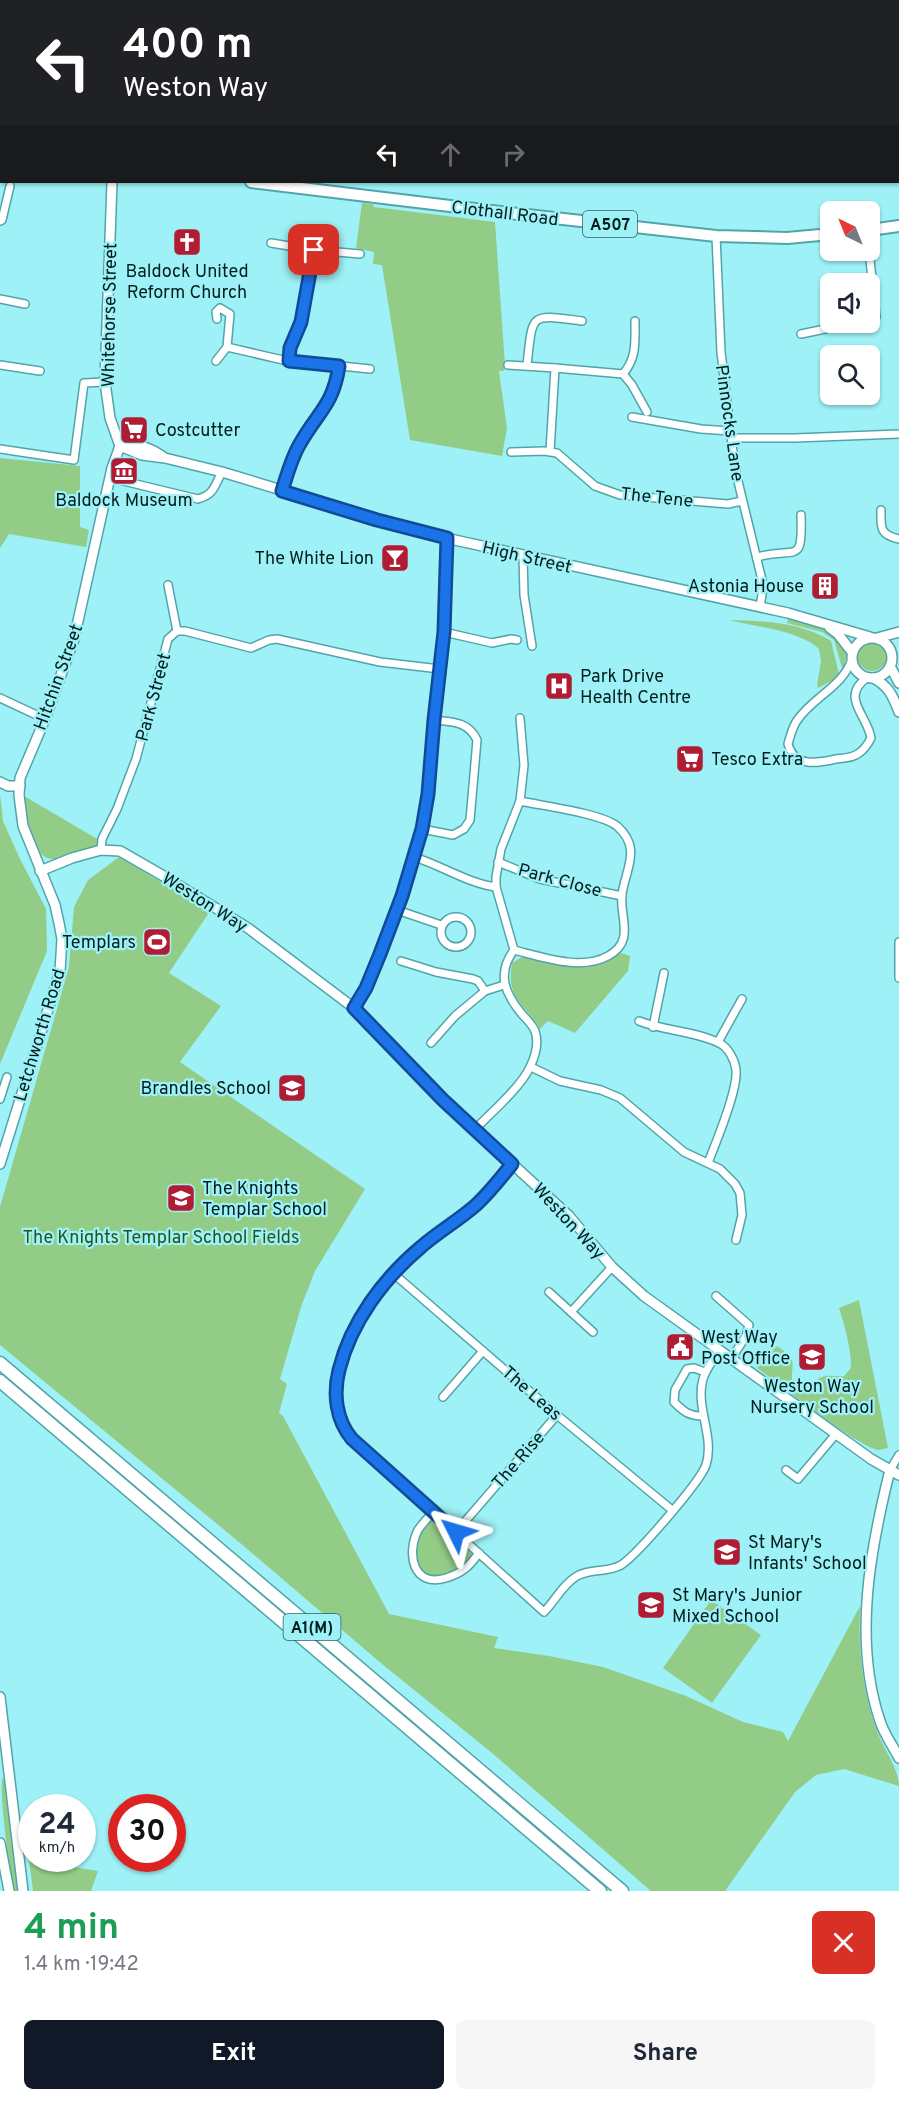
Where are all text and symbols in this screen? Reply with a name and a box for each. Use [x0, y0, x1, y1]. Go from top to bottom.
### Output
text: 400 m [123, 20, 253, 73]
icon: left [24, 24, 102, 102]
text: Weston Way [123, 72, 268, 106]
icon: left [371, 138, 404, 171]
icon: ahead [434, 138, 467, 171]
icon: right [497, 138, 530, 171]
street label: Clothall Road [450, 197, 560, 232]
north arrow [820, 201, 880, 261]
map controls [820, 201, 880, 405]
road number: A507 [583, 211, 637, 237]
pin [288, 224, 339, 275]
church icon: Baldock United Reform Church [171, 226, 203, 258]
icon: arrive [297, 233, 330, 266]
street label: Whitehorse Street [98, 242, 123, 388]
place label: Baldock United Reform Church [125, 261, 249, 305]
button: sound [820, 273, 880, 333]
button: search [820, 345, 880, 405]
street label: Pinnocks Lane [709, 363, 748, 483]
supermarket icon: Costcutter [118, 414, 150, 446]
place label: Costcutter [155, 420, 240, 443]
museum icon: Baldock Museum [108, 455, 140, 487]
street label: The Tene [619, 483, 694, 514]
place label: Baldock Museum [55, 490, 193, 513]
street label: High Street [480, 537, 574, 580]
bar icon: The White Lion [379, 542, 411, 574]
place label: The White Lion [254, 548, 374, 571]
building icon: Astonia House [809, 570, 841, 602]
place label: Astonia House [688, 576, 804, 599]
street label: Hitchin Street [30, 621, 89, 734]
street label: Park Street [132, 650, 177, 744]
place label: Park Drive Health Centre [580, 666, 691, 710]
hospital icon: Park Drive Health Centre [543, 670, 575, 702]
supermarket icon: Tesco Extra [674, 743, 706, 775]
place label: Tesco Extra [711, 749, 803, 772]
street label: Park Close [515, 859, 604, 904]
street label: Weston Way [157, 868, 251, 939]
sports icon: Templars [141, 926, 173, 958]
place label: Templars [62, 932, 136, 955]
street label: Letchworth Road [9, 966, 72, 1105]
school or university icon: Brandles School [276, 1072, 308, 1104]
place label: Brandles School [140, 1078, 271, 1101]
place label: The Knights Templar School [202, 1178, 327, 1222]
street label: Weston Way [527, 1179, 609, 1265]
school or university icon: The Knights Templar School [165, 1182, 197, 1214]
park label: The Knights Templar School Fields [23, 1227, 299, 1250]
place label: West Way Post Office [701, 1327, 790, 1371]
public building icon: West Way Post Office [664, 1331, 696, 1363]
school or university icon: Weston Way Nursery School [796, 1341, 828, 1373]
street label: The Leas [496, 1362, 566, 1427]
place label: Weston Way Nursery School [750, 1376, 874, 1420]
street label: The Rise [488, 1427, 551, 1495]
position arrow [424, 1500, 488, 1564]
place label: St Mary's Infants' School [748, 1532, 867, 1576]
school or university icon: St Mary's Infants' School [711, 1536, 743, 1568]
place label: St Mary's Junior Mixed School [672, 1585, 802, 1629]
school or university icon: St Mary's Junior Mixed School [635, 1589, 667, 1621]
road number: A1(M) [284, 1614, 340, 1640]
speed limit sign: 30 [108, 1794, 186, 1872]
text: 24 [38, 1807, 76, 1844]
text: km/h [39, 1839, 75, 1858]
text: 4 min [24, 1906, 119, 1952]
button: close [812, 1911, 875, 1974]
text: 1.4 km · 19:42 [24, 1952, 139, 1978]
button: Exit [24, 2020, 444, 2089]
button: Share [456, 2020, 875, 2089]

